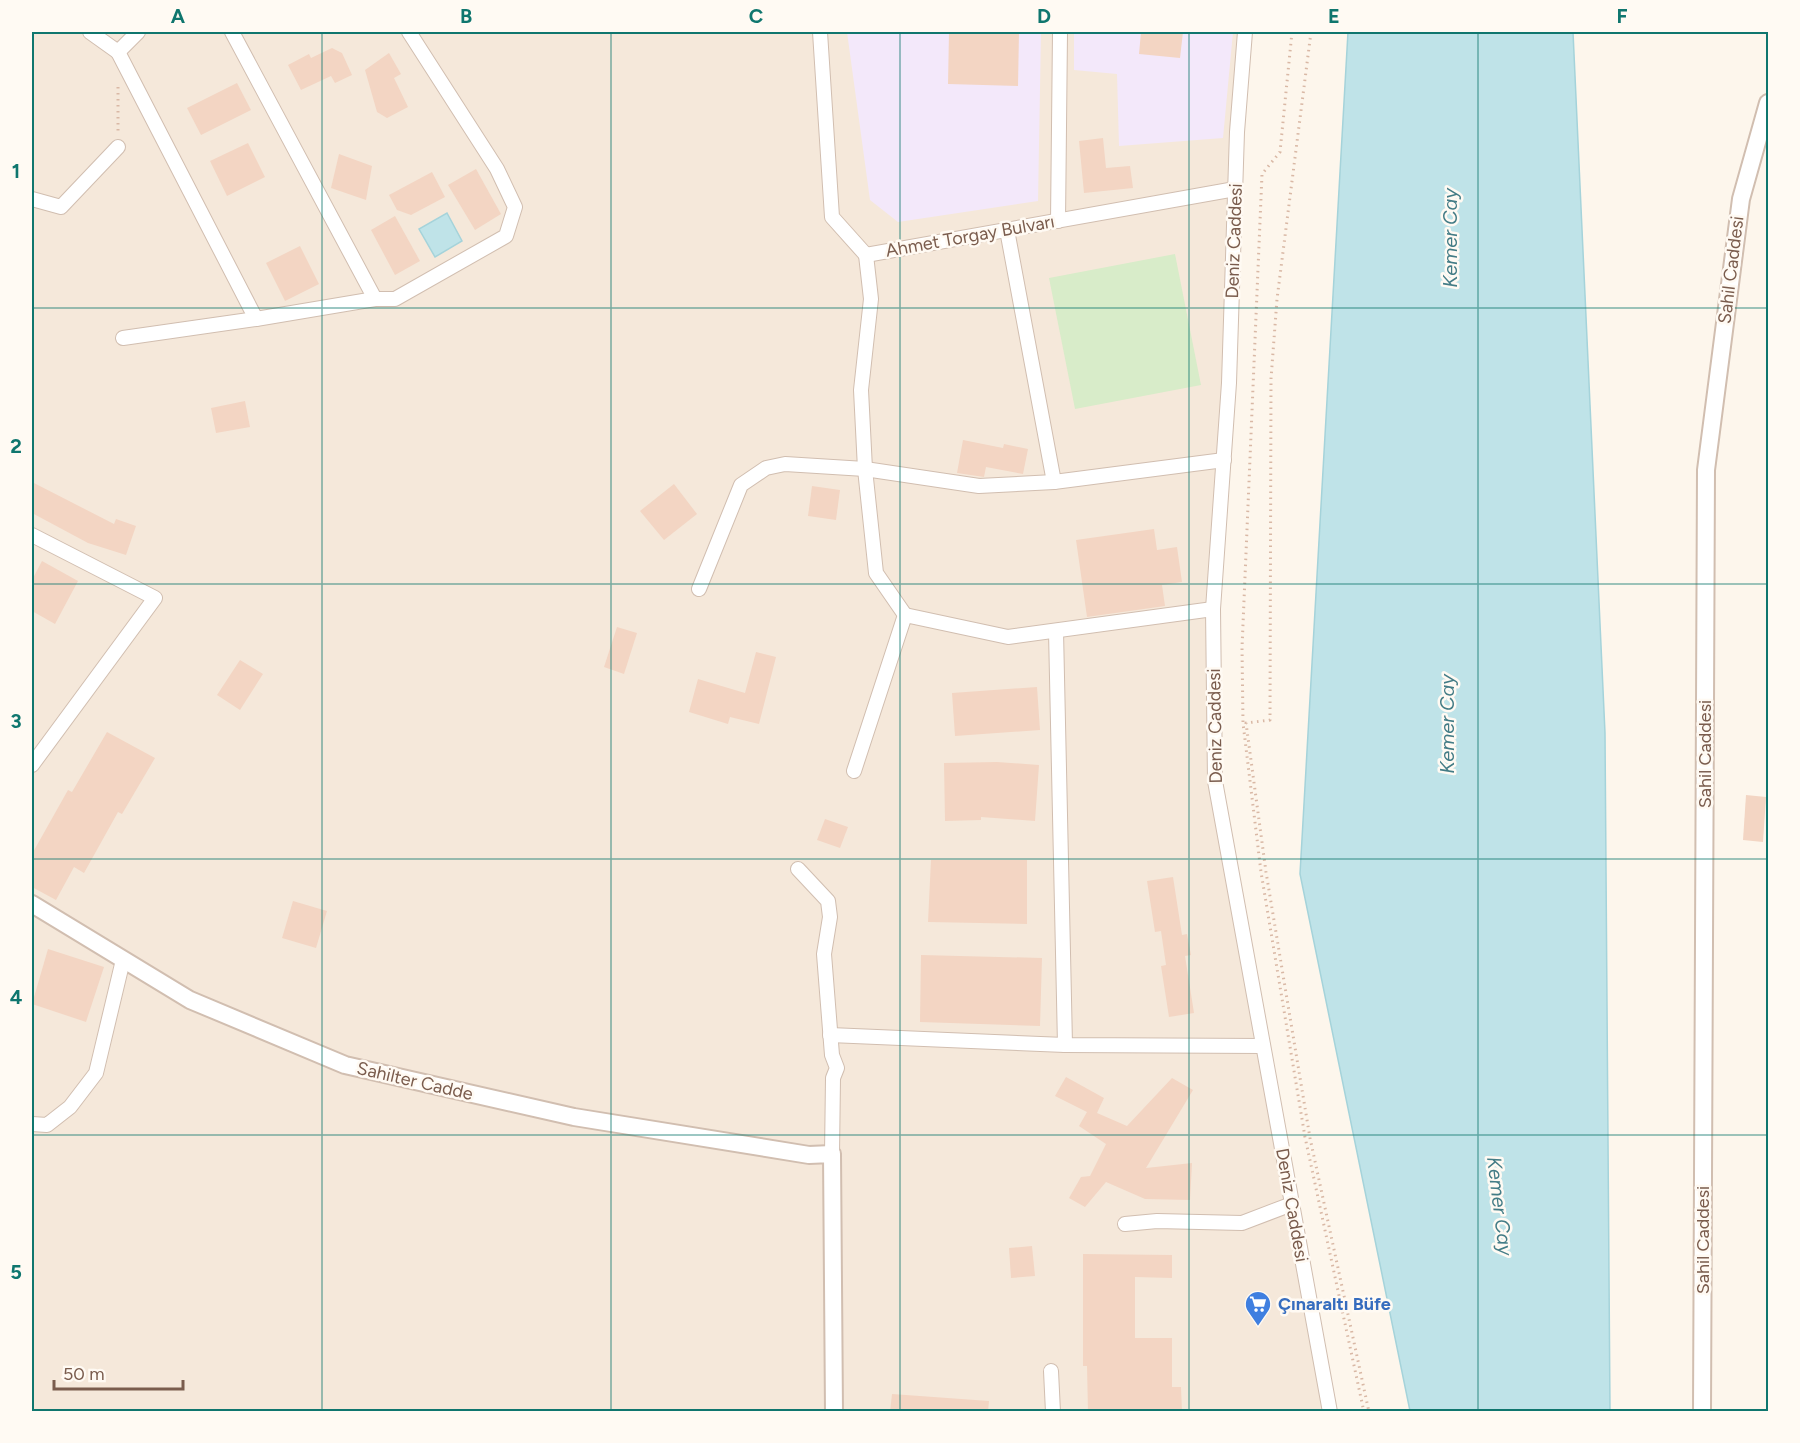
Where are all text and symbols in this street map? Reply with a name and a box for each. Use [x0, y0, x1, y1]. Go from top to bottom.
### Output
text: A [171, 4, 186, 28]
text: B [460, 4, 472, 28]
text: C [749, 4, 763, 28]
text: D [1037, 4, 1051, 28]
text: E [1328, 4, 1340, 28]
text: F [1616, 4, 1628, 28]
text: 1 [12, 159, 20, 183]
street label: Deniz Caddesi [1221, 183, 1247, 299]
water label: Kemer Cay [1438, 187, 1462, 288]
street label: Ahmet Torgay Bulvarı [884, 210, 1056, 262]
street label: Sahil Caddesi [1713, 215, 1749, 325]
text: 2 [10, 434, 22, 458]
street label: Deniz Caddesi [1203, 668, 1227, 784]
water label: Kemer Cay [1435, 673, 1459, 774]
street label: Sahil Caddesi [1694, 700, 1716, 808]
text: 3 [10, 709, 22, 733]
text: 4 [10, 985, 23, 1009]
street label: Sahilter Cadde [355, 1057, 475, 1105]
street label: Deniz Caddesi [1271, 1146, 1313, 1264]
water label: Kemer Cay [1482, 1155, 1518, 1258]
street label: Sahil Caddesi [1692, 1186, 1714, 1294]
text: 5 [10, 1260, 22, 1284]
supermarket icon: Çınaraltı Büfe [1243, 1289, 1273, 1327]
place label: Çınaraltı Büfe [1278, 1293, 1391, 1315]
scale bar [54, 1353, 183, 1391]
text: 50 m [63, 1363, 105, 1385]

